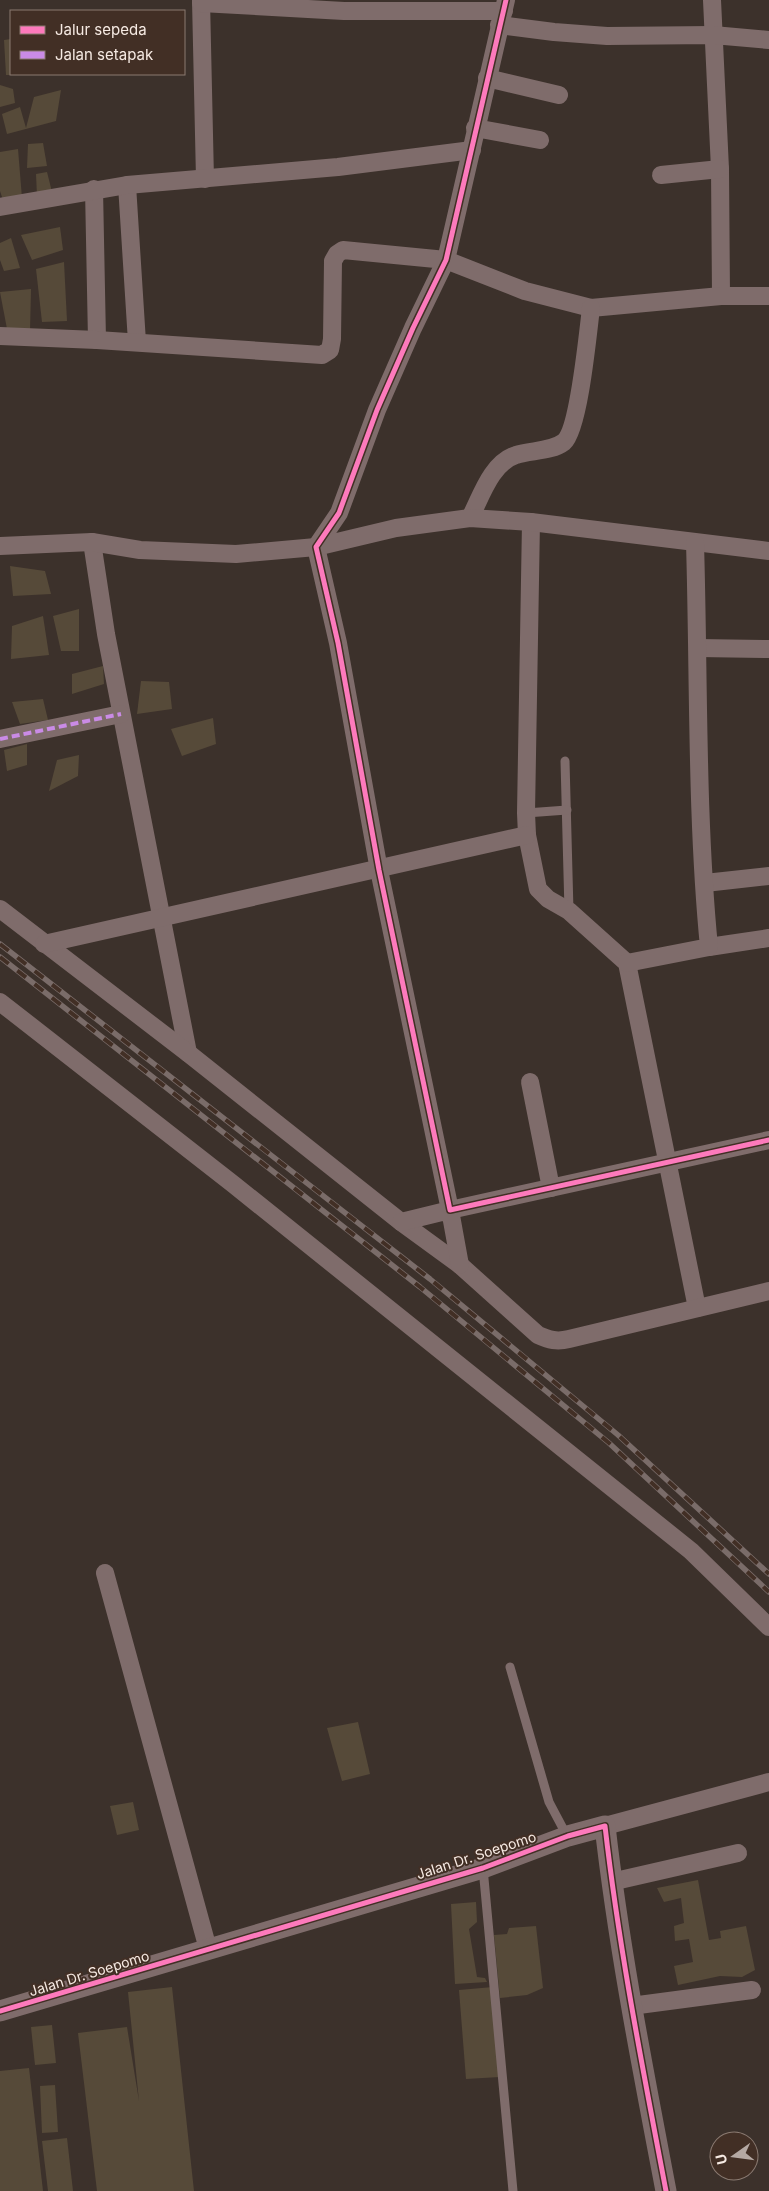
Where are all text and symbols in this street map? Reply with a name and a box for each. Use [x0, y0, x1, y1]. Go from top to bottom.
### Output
legend [10, 10, 185, 75]
text: Jalur sepeda [55, 20, 147, 39]
text: Jalan setapak [55, 45, 154, 64]
street label: Jalan Dr. Soepomo [414, 1828, 538, 1882]
street label: Jalan Dr. Soepomo [27, 1947, 151, 1999]
north arrow [709, 2131, 759, 2181]
text: U [711, 2152, 730, 2166]

